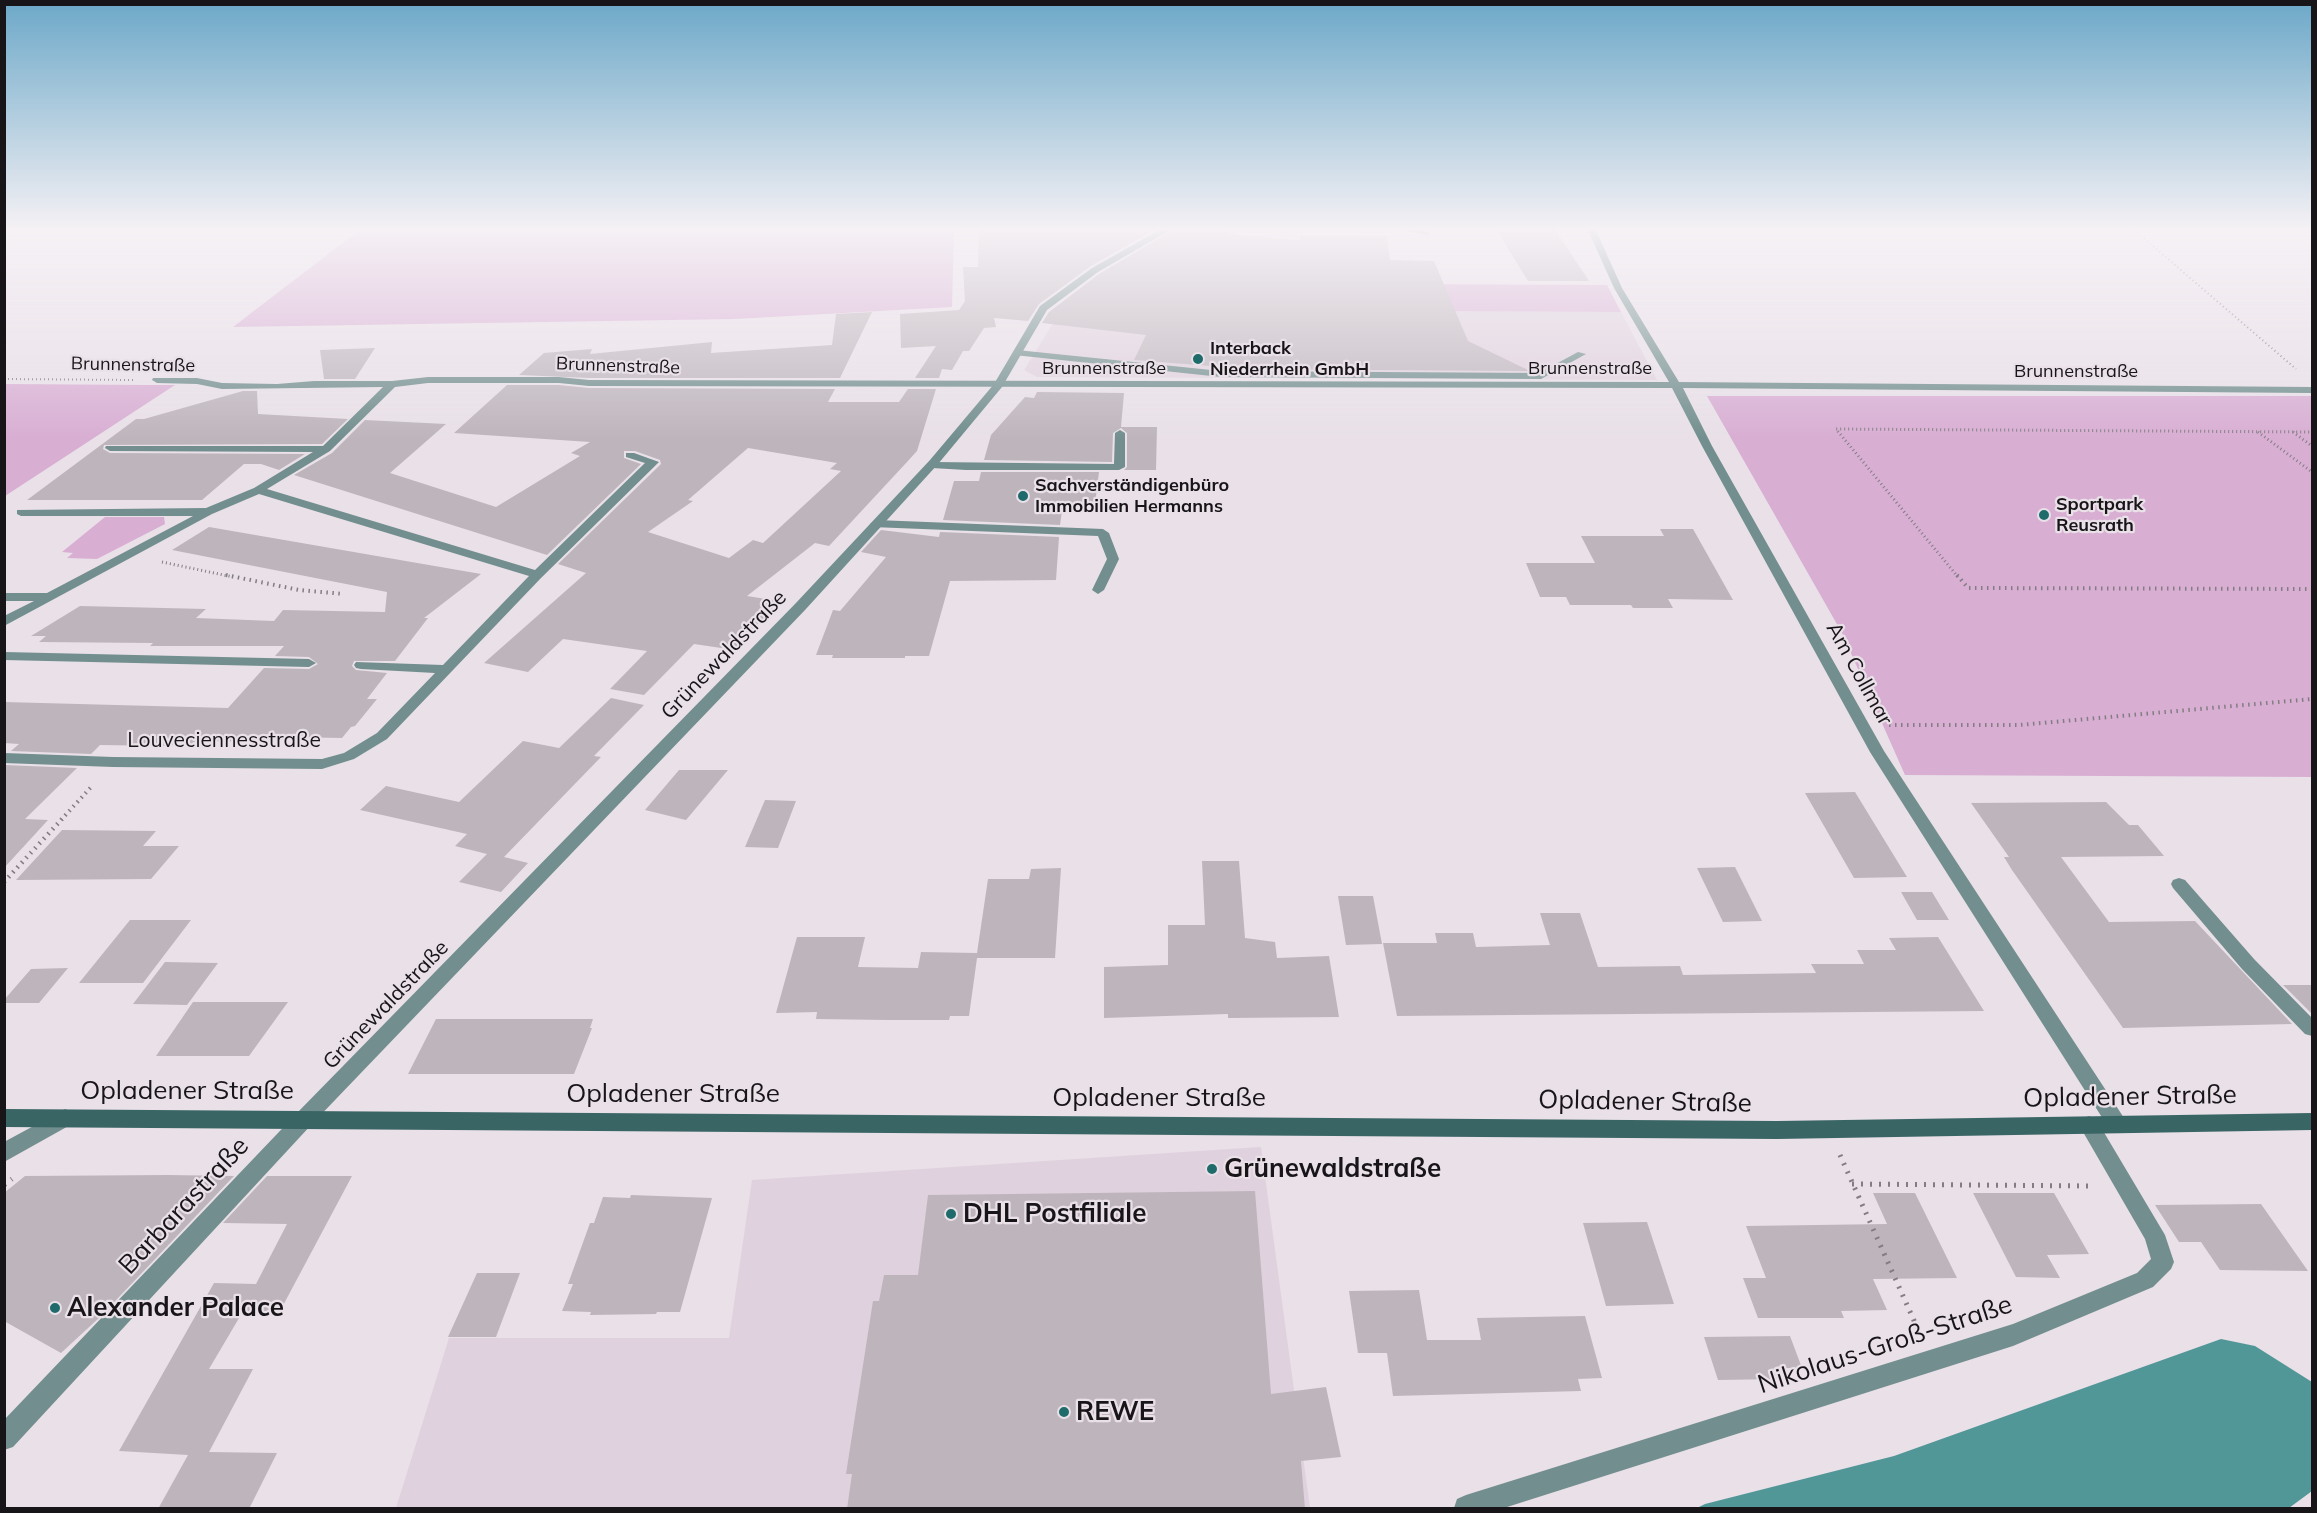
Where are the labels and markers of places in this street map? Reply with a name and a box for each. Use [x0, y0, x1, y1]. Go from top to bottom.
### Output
place label: Interback Niederrhein GmbH [1210, 338, 1369, 380]
marker: Interback Niederrhein GmbH [1191, 352, 1205, 366]
place label: Sachverständigenbüro Immobilien Hermanns [1035, 475, 1229, 518]
marker: Sachverständigenbüro Immobilien Hermanns [1016, 489, 1030, 503]
place label: Sportpark Reusrath [2056, 494, 2143, 536]
marker: Sportpark Reusrath [2037, 508, 2051, 522]
place label: Grünewaldstraße [1224, 1153, 1441, 1185]
marker: Grünewaldstraße [1205, 1162, 1219, 1176]
place label: DHL Postfiliale [963, 1198, 1146, 1230]
marker: DHL Postfiliale [944, 1207, 958, 1221]
place label: Alexander Palace [67, 1292, 284, 1324]
marker: Alexander Palace [48, 1301, 62, 1315]
place label: REWE [1076, 1396, 1154, 1428]
marker: REWE [1057, 1405, 1071, 1419]

